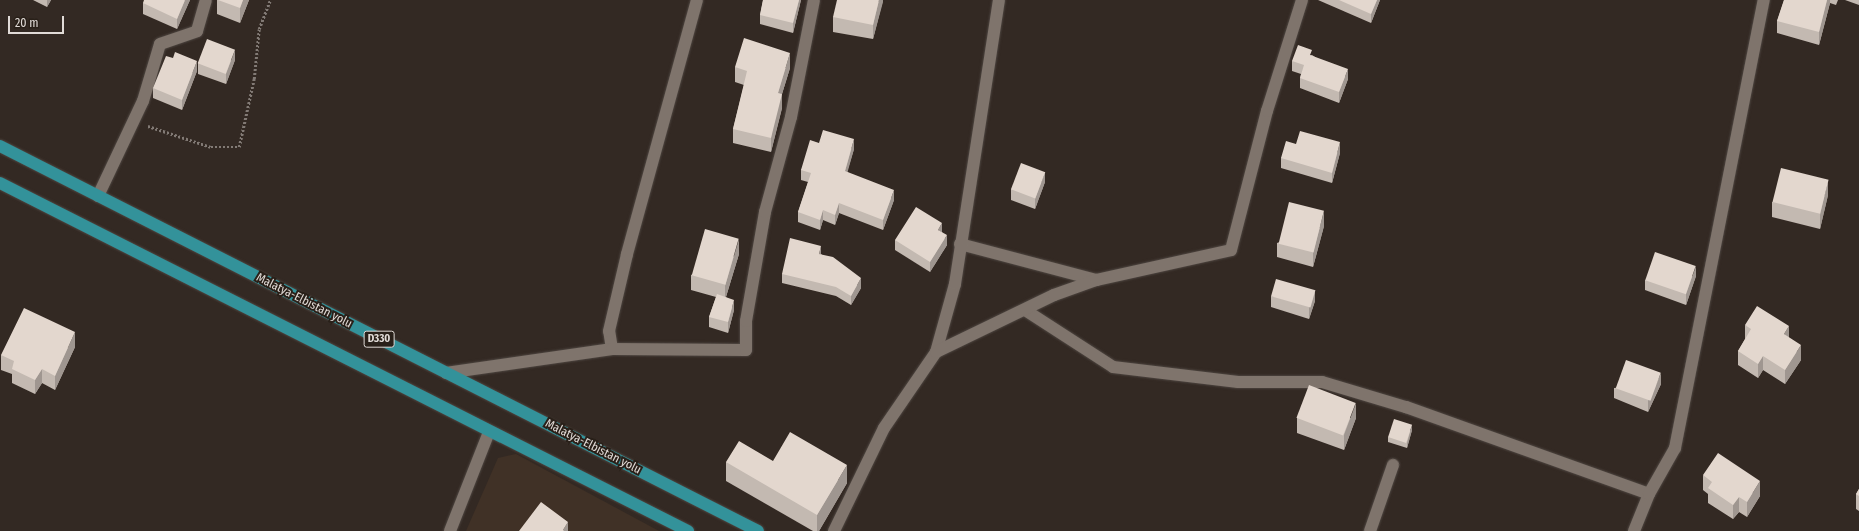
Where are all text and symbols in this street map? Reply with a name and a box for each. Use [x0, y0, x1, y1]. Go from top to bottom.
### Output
scale bar [10, 8, 66, 34]
text: 20 m [15, 16, 39, 30]
street label: Malatya-Elbistan yolu [254, 271, 354, 331]
road number: D330 [363, 330, 395, 348]
street label: Malatya-Elbistan yolu [543, 417, 643, 477]

